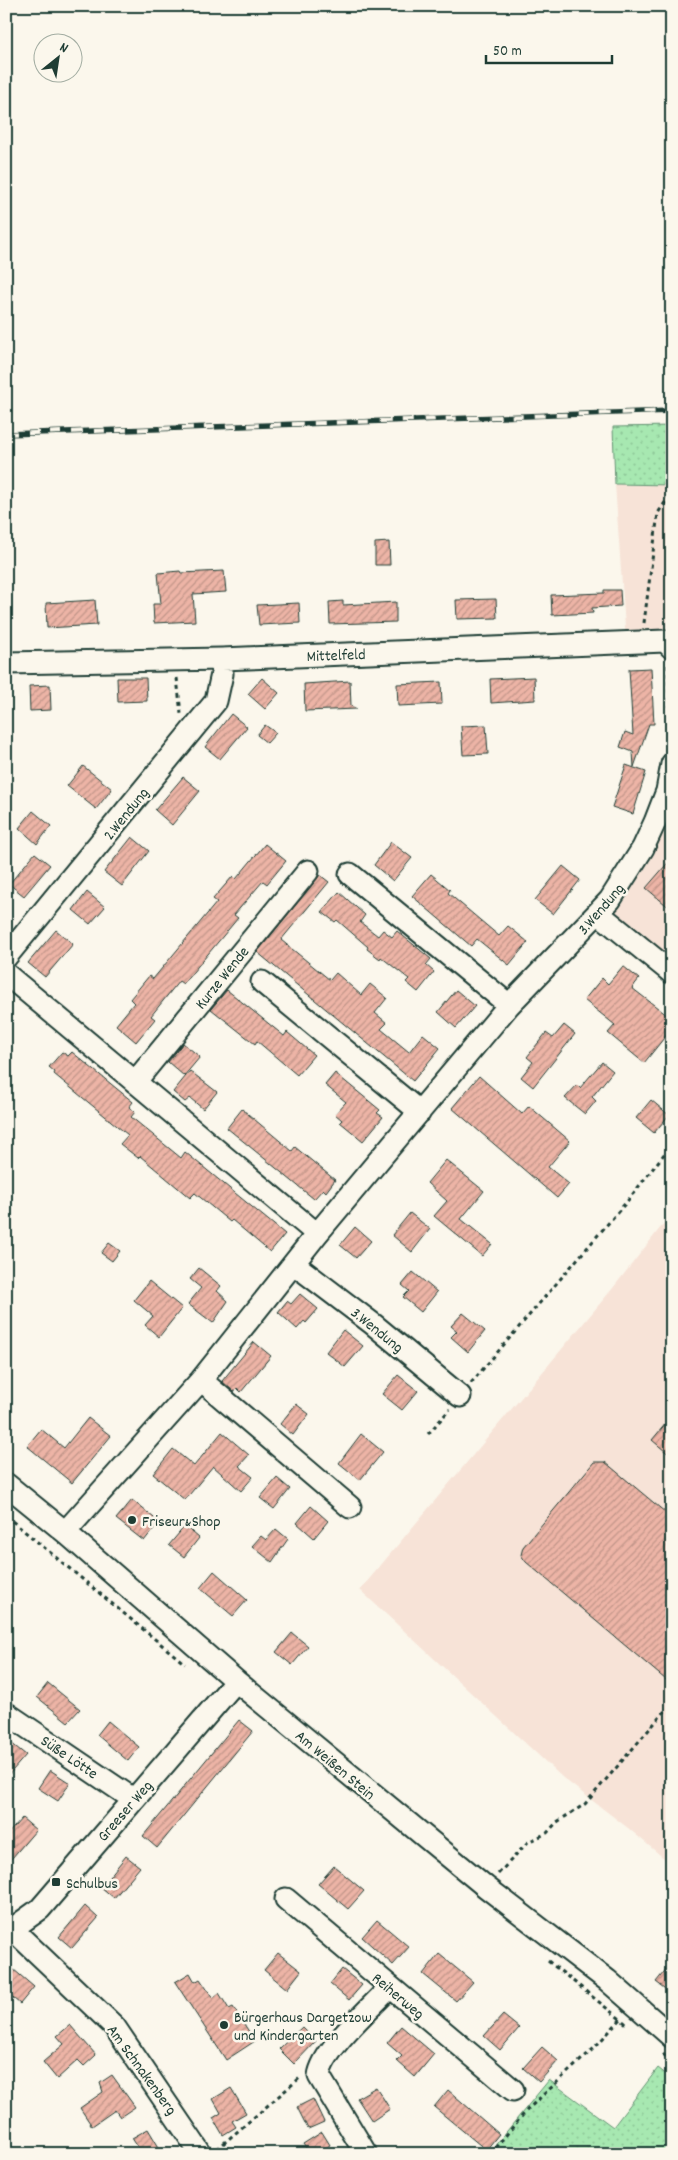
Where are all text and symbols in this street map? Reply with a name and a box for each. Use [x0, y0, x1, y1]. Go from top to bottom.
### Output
north arrow [32, 32, 82, 82]
scale bar [486, 32, 612, 64]
text: N [56, 38, 72, 59]
text: 50 m [493, 41, 522, 63]
street label: Mittelfeld [306, 644, 366, 669]
street label: 2.Wendung [98, 783, 155, 846]
street label: 3.Wendung [573, 879, 631, 941]
street label: Kurze Wende [190, 942, 256, 1015]
street label: 3.Wendung [345, 1302, 408, 1359]
place label: Friseur&Shop [142, 1511, 221, 1534]
marker: Friseur&Shop [126, 1514, 138, 1526]
street label: Am Weißen Stein [289, 1725, 380, 1806]
street label: Süße Lötte [35, 1730, 102, 1786]
street label: Greeser Weg [93, 1776, 159, 1847]
place label: Schulbus [66, 1873, 118, 1896]
marker: Schulbus [50, 1876, 62, 1888]
street label: Reiherweg [366, 1968, 429, 2026]
place label: Bürgerhaus Dargetzow und Kindergarten [234, 2007, 372, 2048]
marker: Bürgerhaus Dargetzow und Kindergarten [218, 2019, 230, 2031]
street label: Am Schnakenberg [100, 2020, 182, 2121]

